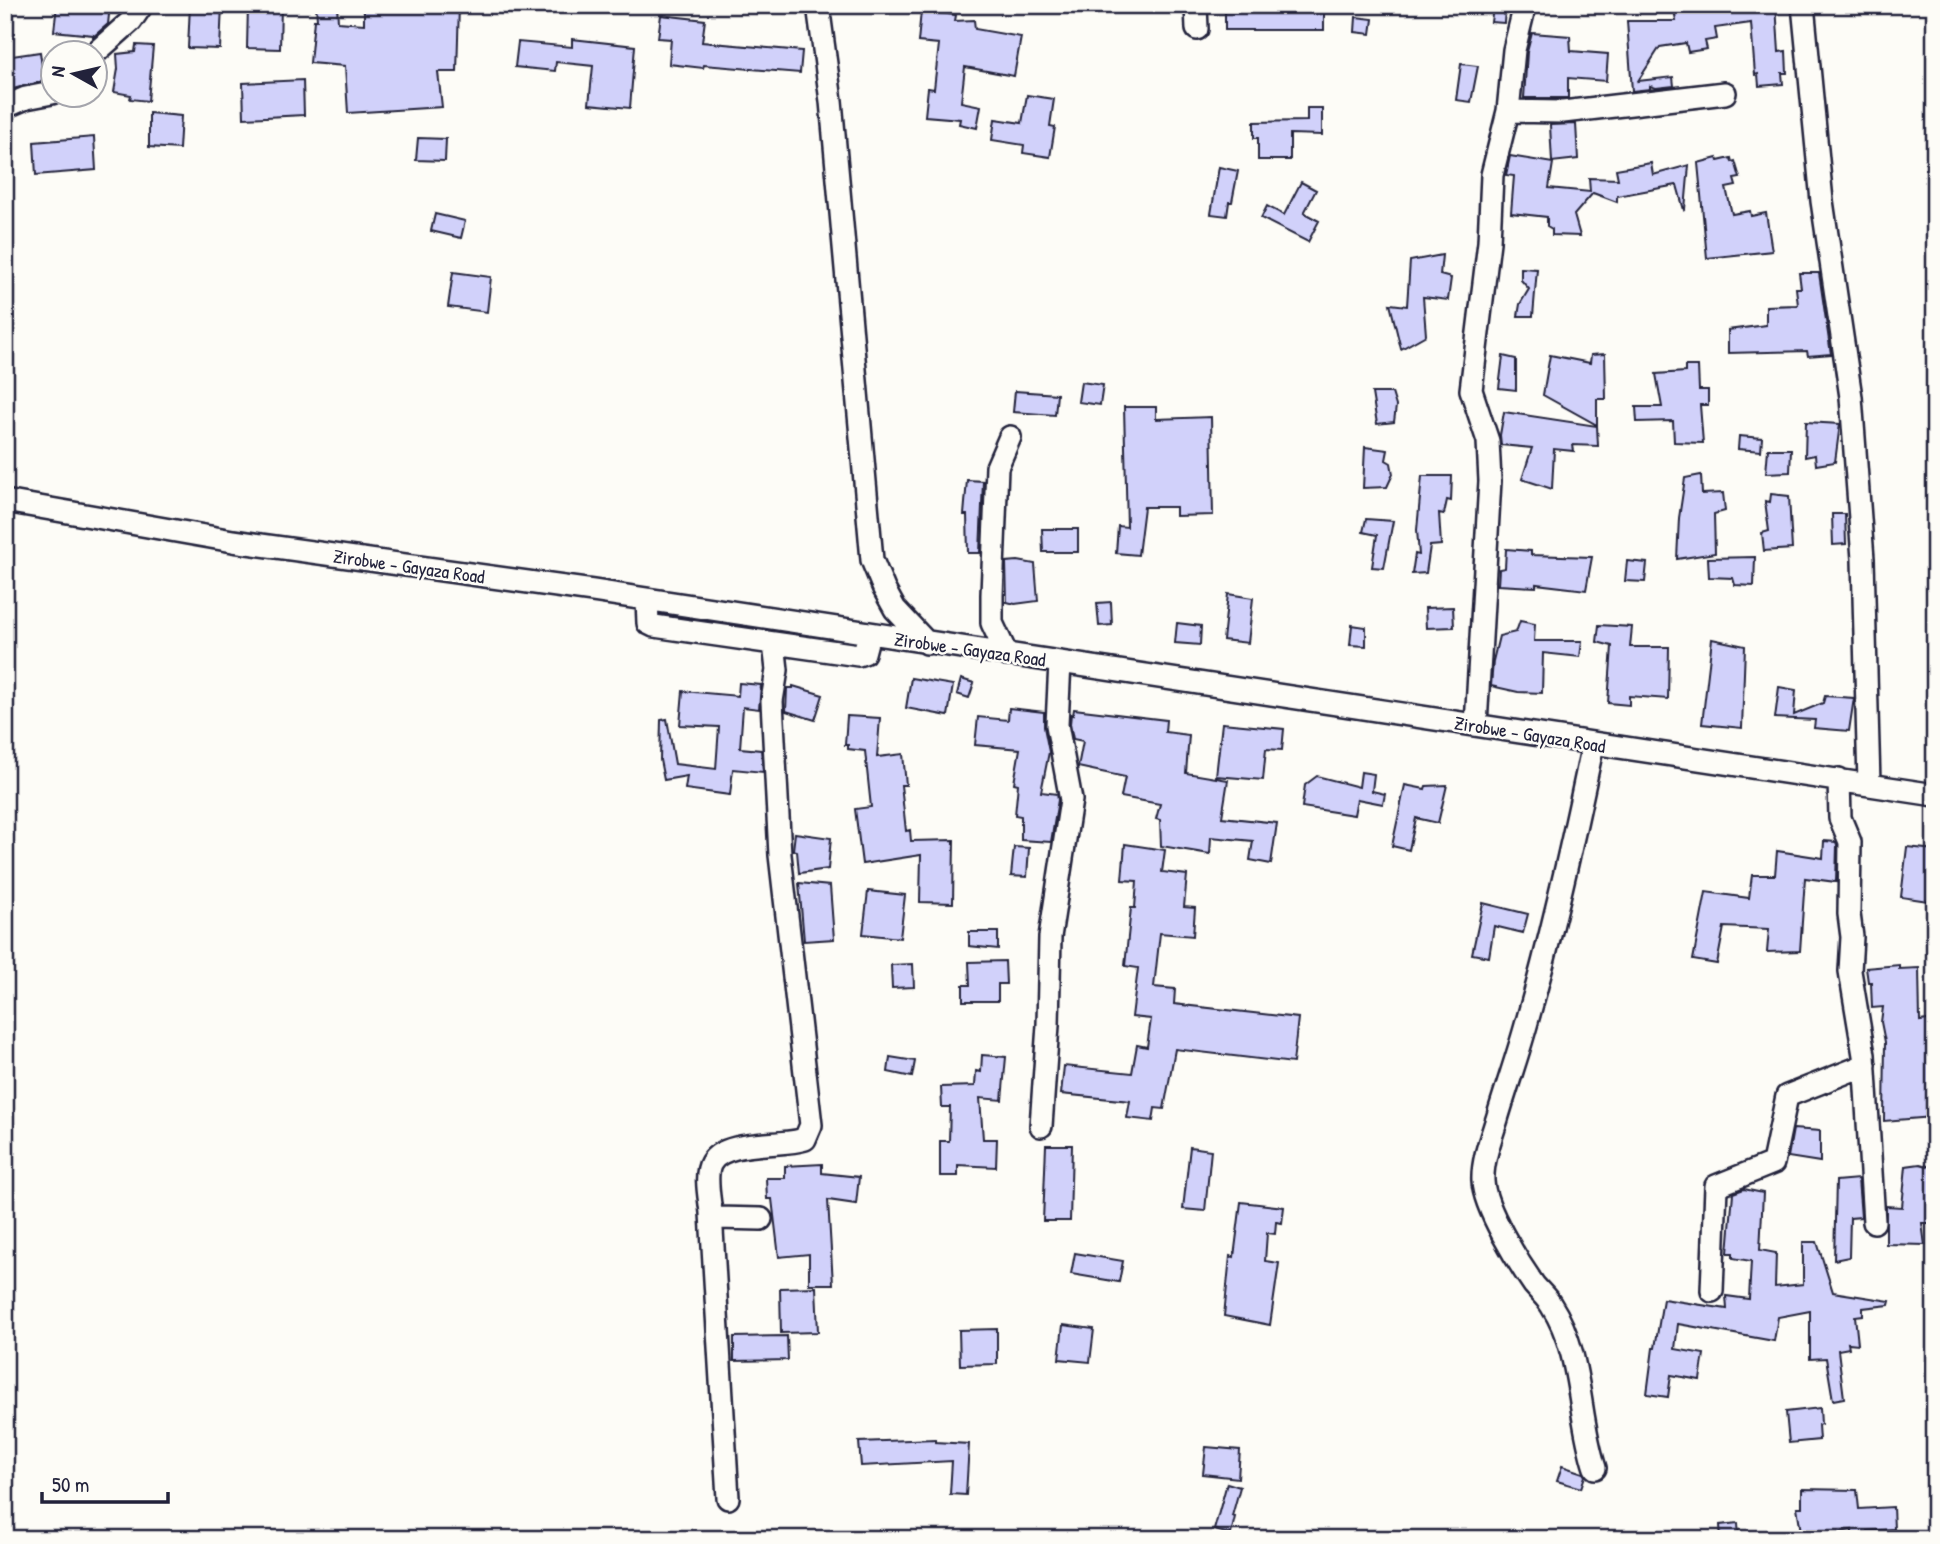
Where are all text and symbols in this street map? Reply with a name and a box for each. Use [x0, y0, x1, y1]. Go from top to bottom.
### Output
north arrow [38, 38, 108, 108]
text: N [44, 65, 71, 78]
street label: Zirobwe - Gayaza Road [332, 543, 487, 590]
street label: Zirobwe - Gayaza Road [893, 626, 1048, 673]
street label: Zirobwe - Gayaza Road [1453, 709, 1608, 759]
scale bar [42, 1460, 168, 1504]
text: 50 m [52, 1470, 89, 1499]

